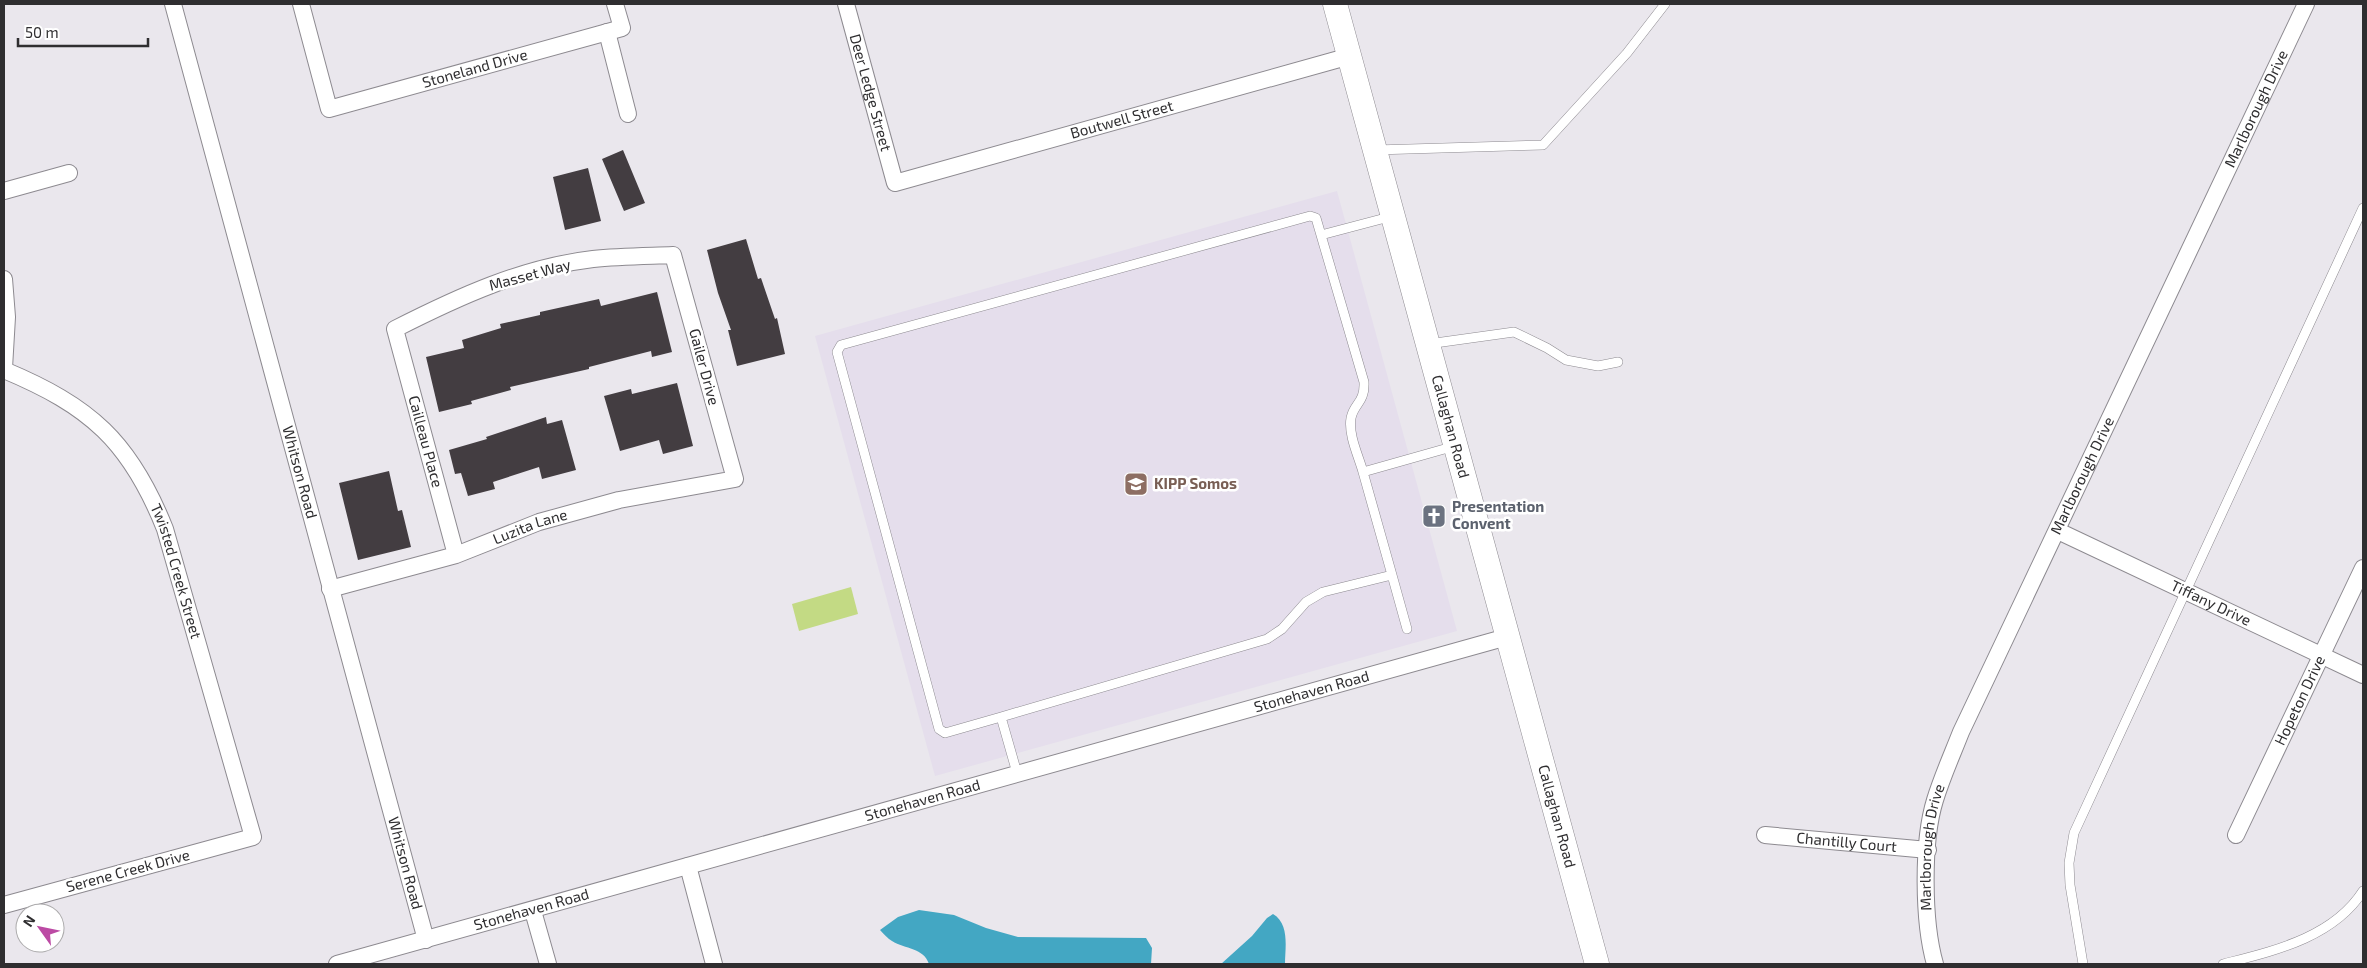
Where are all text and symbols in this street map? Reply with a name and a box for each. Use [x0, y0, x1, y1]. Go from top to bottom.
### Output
scale bar [18, 15, 148, 47]
text: 50 m [25, 23, 59, 41]
street label: Deer Ledge Street [847, 32, 896, 153]
street label: Stoneland Drive [420, 45, 529, 91]
street label: Marlborough Drive [2220, 47, 2291, 170]
street label: Boutwell Street [1068, 96, 1175, 142]
street label: Masset Way [487, 254, 573, 294]
street label: Gailer Drive [686, 326, 724, 407]
street label: Callaghan Road [1429, 373, 1474, 480]
street label: Cailleau Place [405, 393, 447, 489]
street label: Marlborough Drive [2046, 414, 2117, 537]
street label: Whitson Road [279, 424, 322, 520]
school or university icon: KIPP Somos [1123, 471, 1149, 497]
place label: KIPP Somos [1154, 474, 1237, 492]
place label: Presentation Convent [1452, 497, 1544, 532]
street label: Twisted Creek Street [147, 500, 206, 641]
church icon: Presentation Convent [1421, 503, 1447, 529]
street label: Luzita Lane [490, 505, 569, 547]
street label: Tiffany Drive [2168, 576, 2254, 629]
street label: Hopeton Drive [2270, 652, 2328, 748]
street label: Stonehaven Road [1252, 666, 1371, 715]
street label: Callaghan Road [1535, 763, 1580, 870]
street label: Stonehaven Road [863, 775, 982, 824]
street label: Marlborough Drive [1916, 781, 1948, 911]
street label: Whitson Road [385, 815, 427, 911]
street label: Chantilly Court [1796, 828, 1898, 855]
street label: Serene Creek Drive [64, 845, 192, 895]
street label: Stonehaven Road [472, 884, 591, 933]
north arrow [15, 903, 65, 953]
text: N [19, 912, 39, 930]

